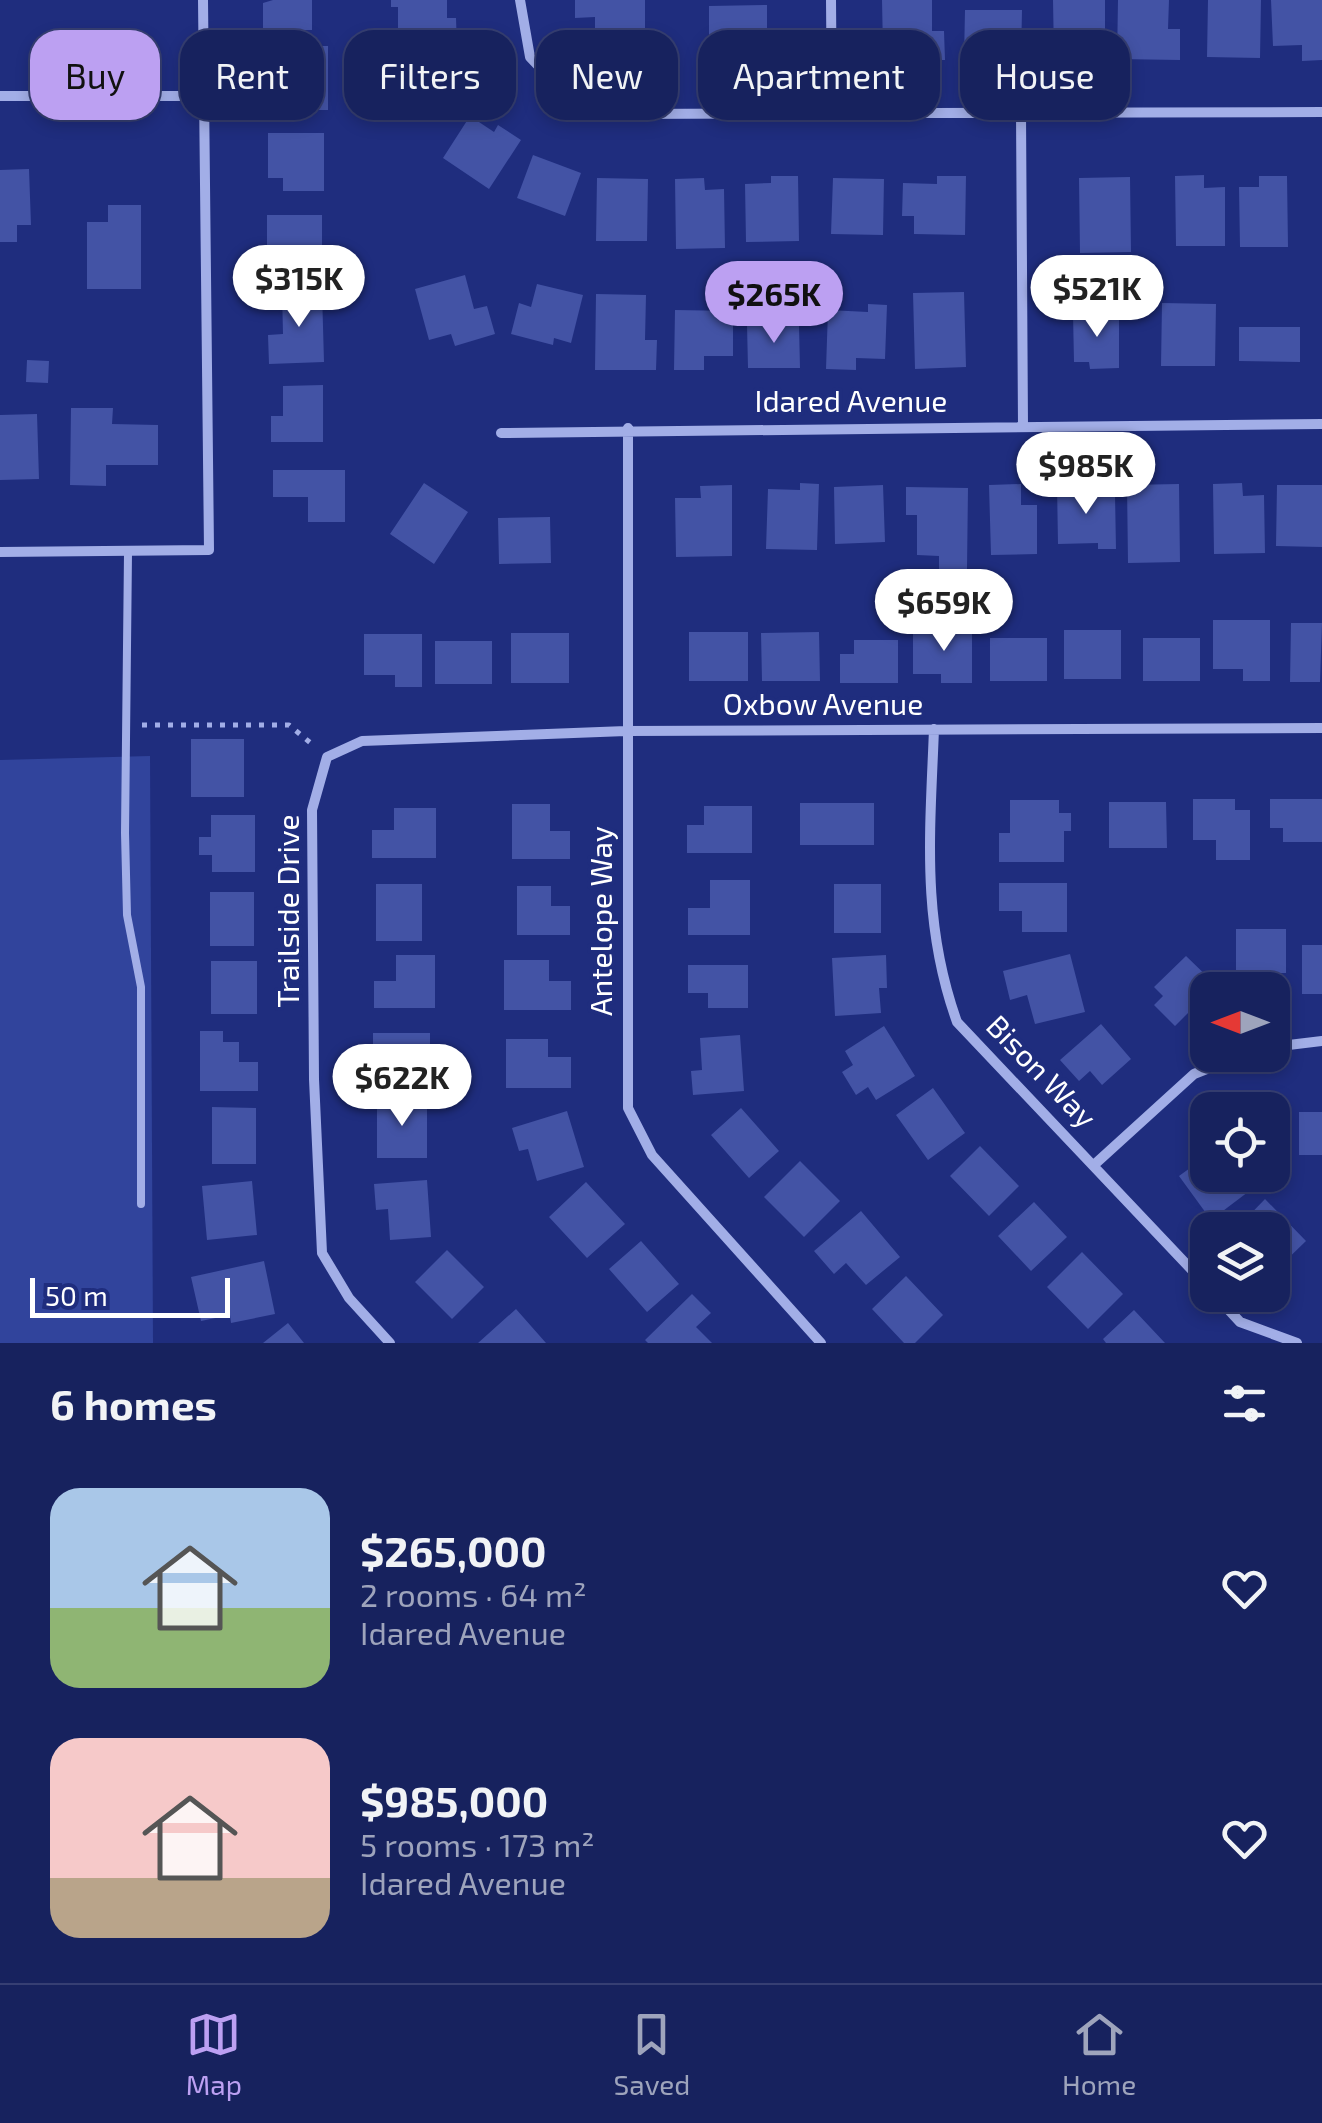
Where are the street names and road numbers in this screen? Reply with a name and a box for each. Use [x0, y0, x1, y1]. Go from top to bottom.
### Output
street label: Idared Avenue [755, 382, 947, 418]
street label: Oxbow Avenue [723, 685, 923, 721]
street label: Trailside Drive [269, 814, 305, 1008]
street label: Antelope Way [582, 826, 618, 1016]
street label: Bison Way [980, 1007, 1105, 1134]

